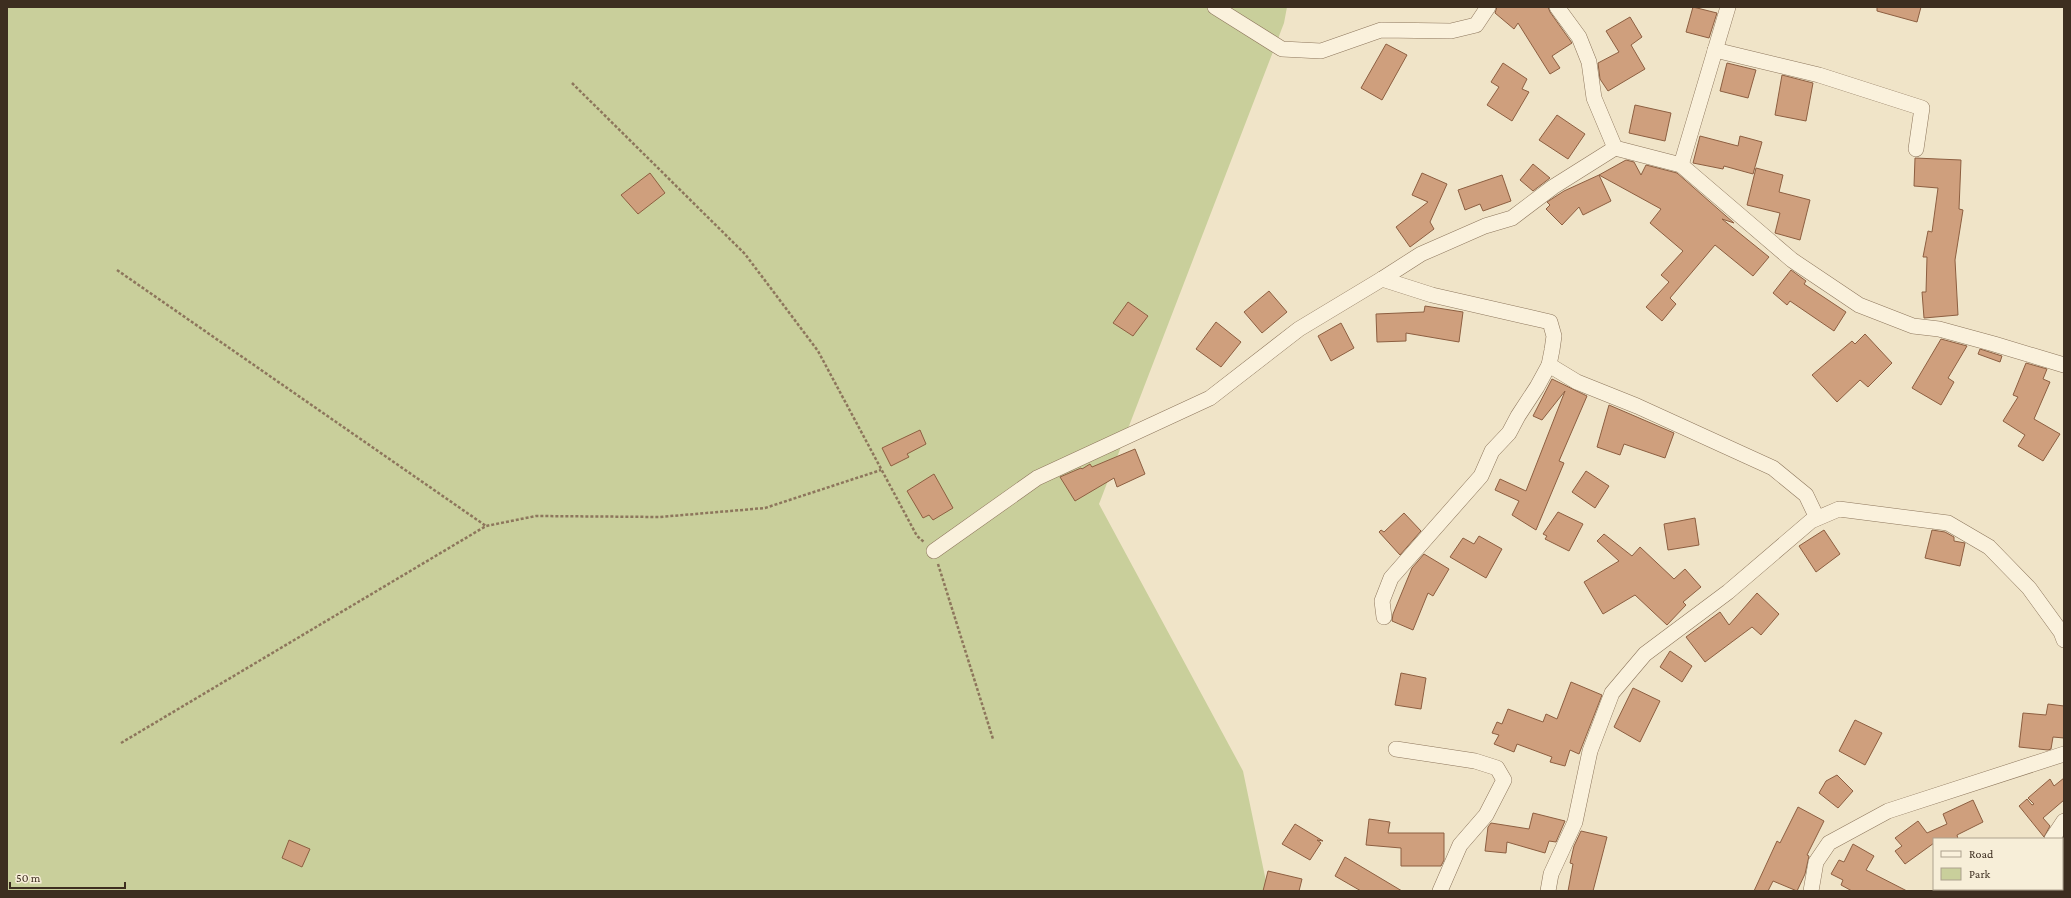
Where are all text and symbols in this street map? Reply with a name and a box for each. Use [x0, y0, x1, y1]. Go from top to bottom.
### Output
legend [1933, 838, 2063, 890]
text: Road [1969, 847, 1994, 861]
scale bar [10, 864, 125, 890]
text: Park [1969, 867, 1991, 881]
text: 50 m [16, 871, 41, 885]

